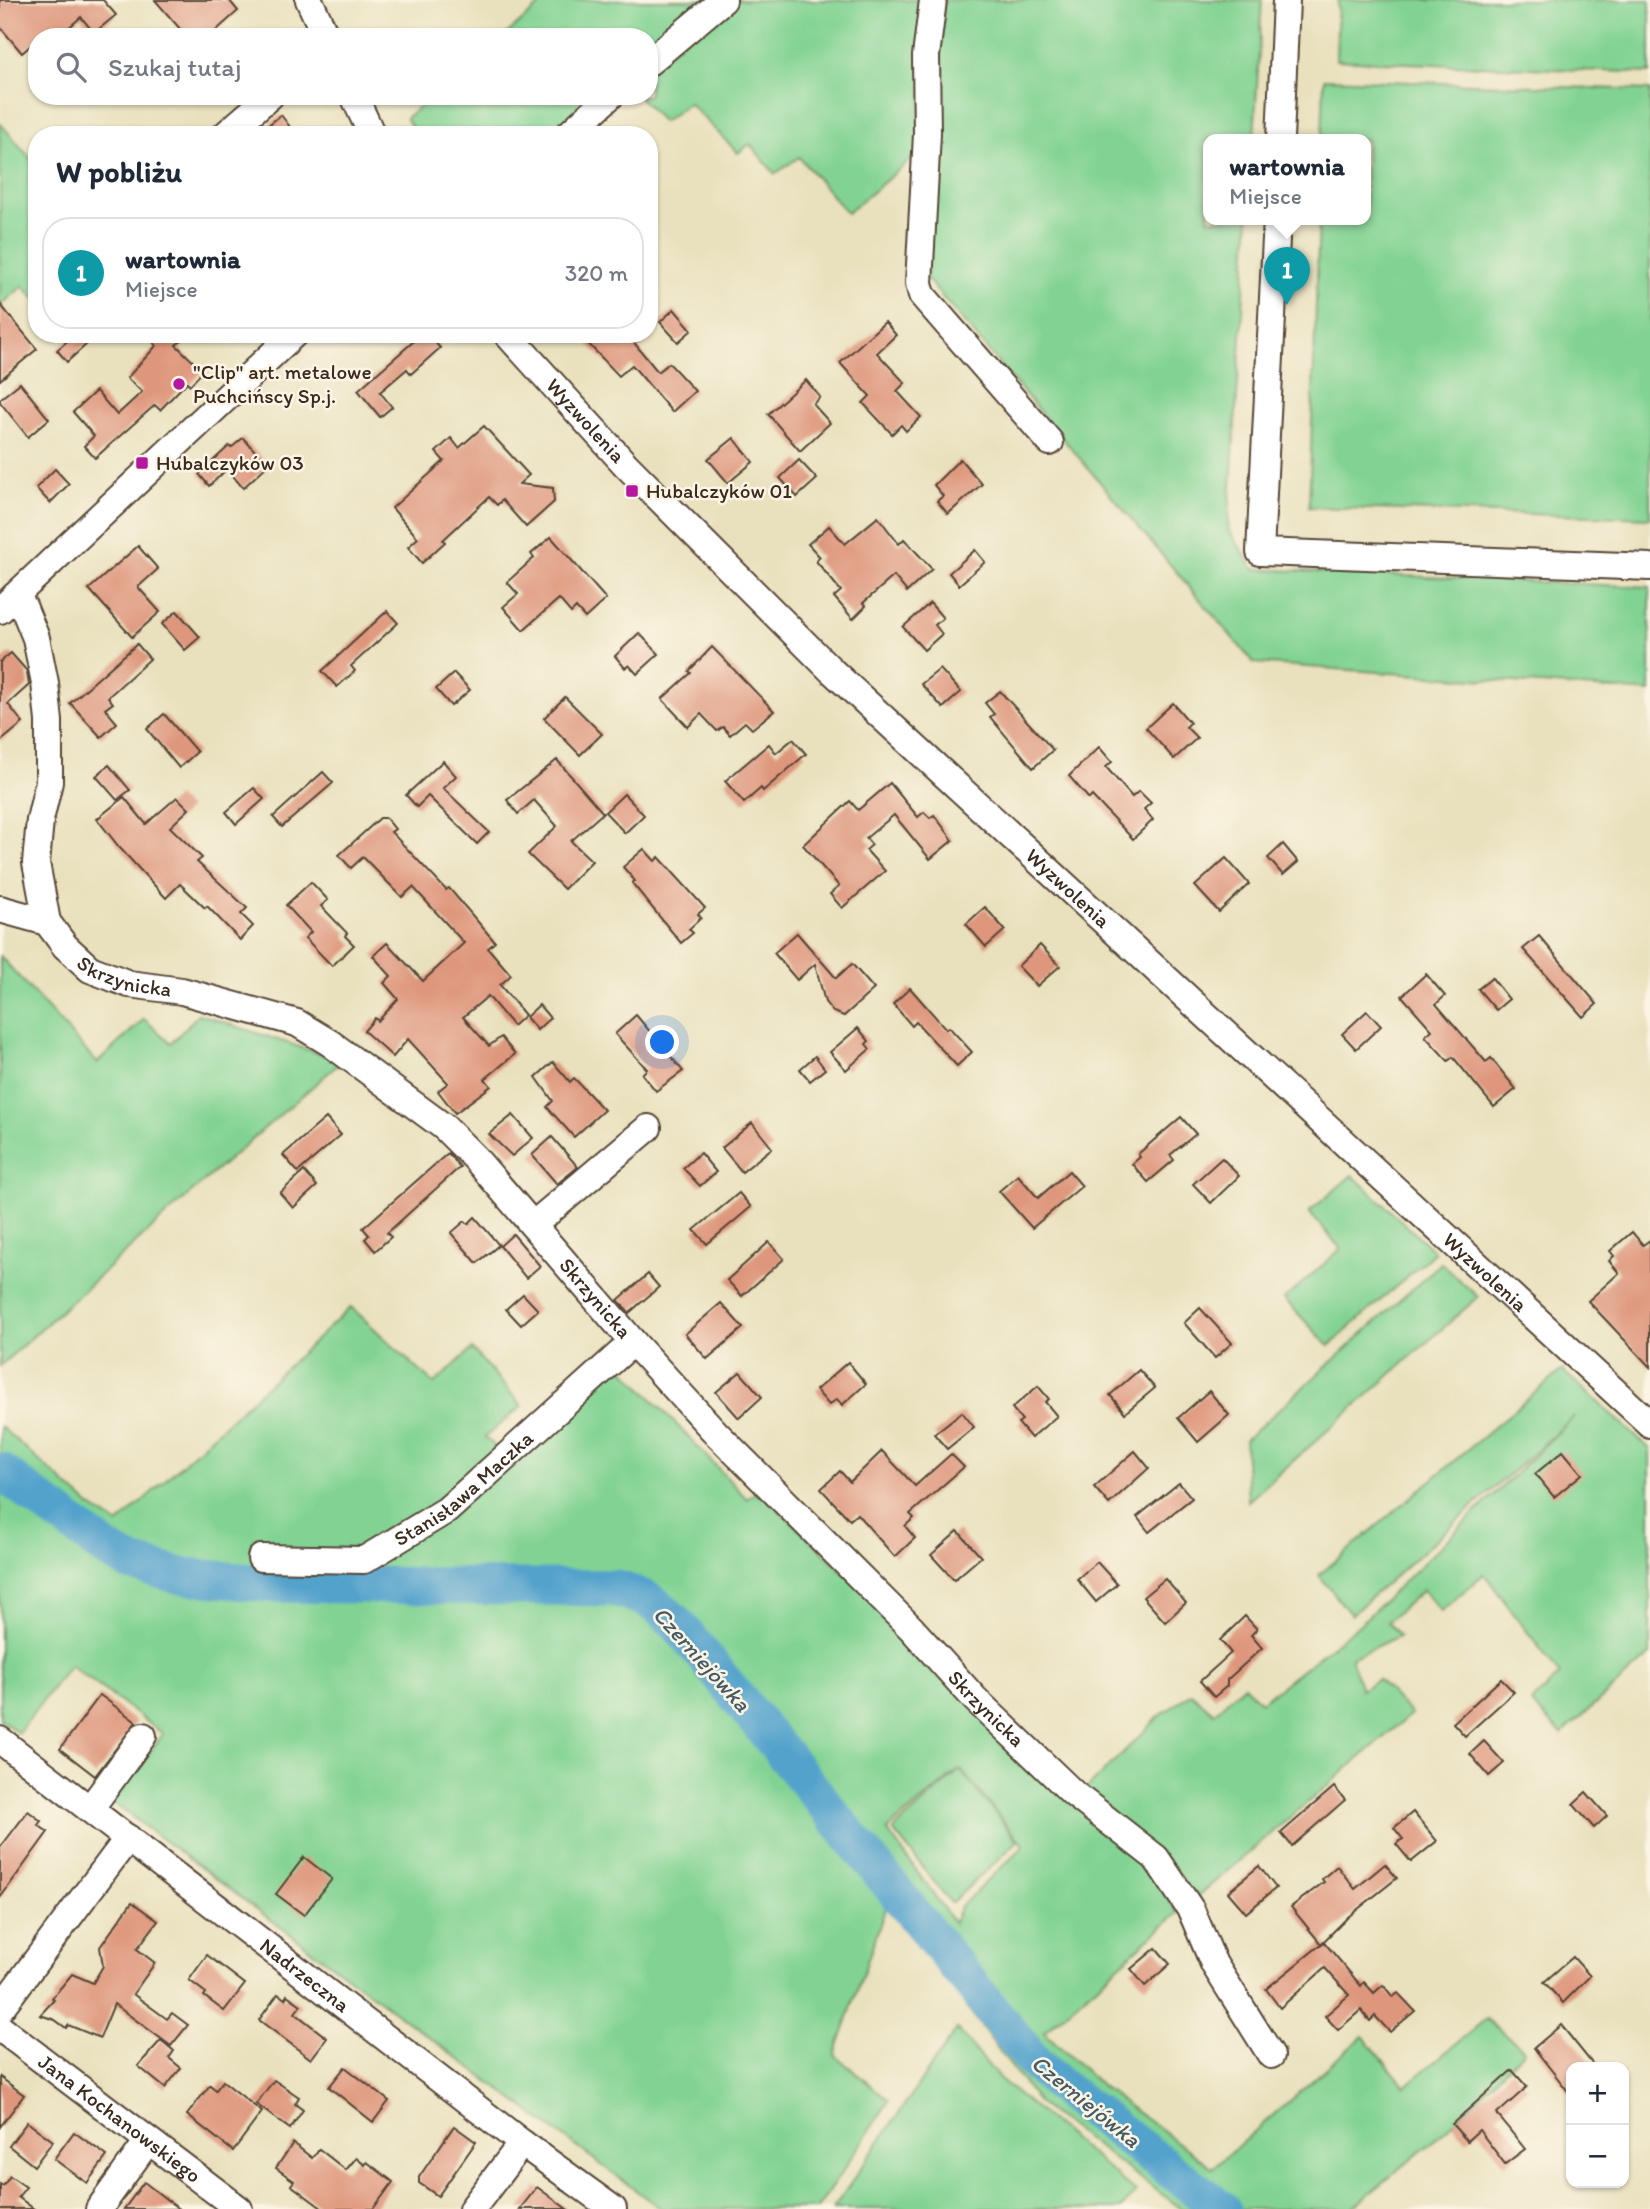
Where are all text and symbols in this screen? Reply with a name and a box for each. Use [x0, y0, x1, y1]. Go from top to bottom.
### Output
search box [28, 28, 658, 105]
icon: search [52, 48, 90, 86]
text: Szukaj tutaj [108, 51, 241, 83]
popup [1203, 134, 1371, 225]
text: wartownia [1229, 150, 1345, 182]
text: W pobliżu [56, 153, 182, 190]
text: Miejsce [1229, 182, 1302, 210]
text: wartownia [125, 243, 241, 275]
pin: 1 [1264, 247, 1310, 305]
text: 1 [76, 259, 86, 287]
text: 320 m [565, 259, 628, 287]
text: Miejsce [125, 275, 198, 303]
place label: "Clip" art. metalowe Puchcińscy Sp.j. [193, 359, 372, 408]
street label: Wyzwolenia [541, 373, 631, 468]
marker: "Clip" art. metalowe Puchcińscy Sp.j. [171, 376, 187, 392]
place label: Hubalczyków 03 [156, 450, 304, 475]
marker: Hubalczyków 03 [134, 455, 150, 471]
place label: Hubalczyków 01 [646, 478, 792, 503]
marker: Hubalczyków 01 [624, 483, 640, 499]
street label: Wyzwolenia [1021, 843, 1116, 933]
street label: Skrzynicka [72, 950, 173, 1001]
your location [645, 1025, 679, 1059]
street label: Wyzwolenia [1438, 1227, 1533, 1317]
street label: Skrzynicka [554, 1253, 637, 1343]
street label: Stanisława Maczka [389, 1425, 538, 1551]
water label: Czerniejówka [647, 1601, 757, 1718]
street label: Skrzynicka [943, 1665, 1030, 1752]
street label: Nadrzeczna [255, 1932, 355, 2017]
street label: Jana Kochanowskiego [34, 2049, 206, 2188]
water label: Czerniejówka [1026, 2049, 1147, 2154]
map controls [1566, 2062, 1629, 2188]
button: + [1566, 2062, 1629, 2125]
button: − [1566, 2125, 1629, 2188]

